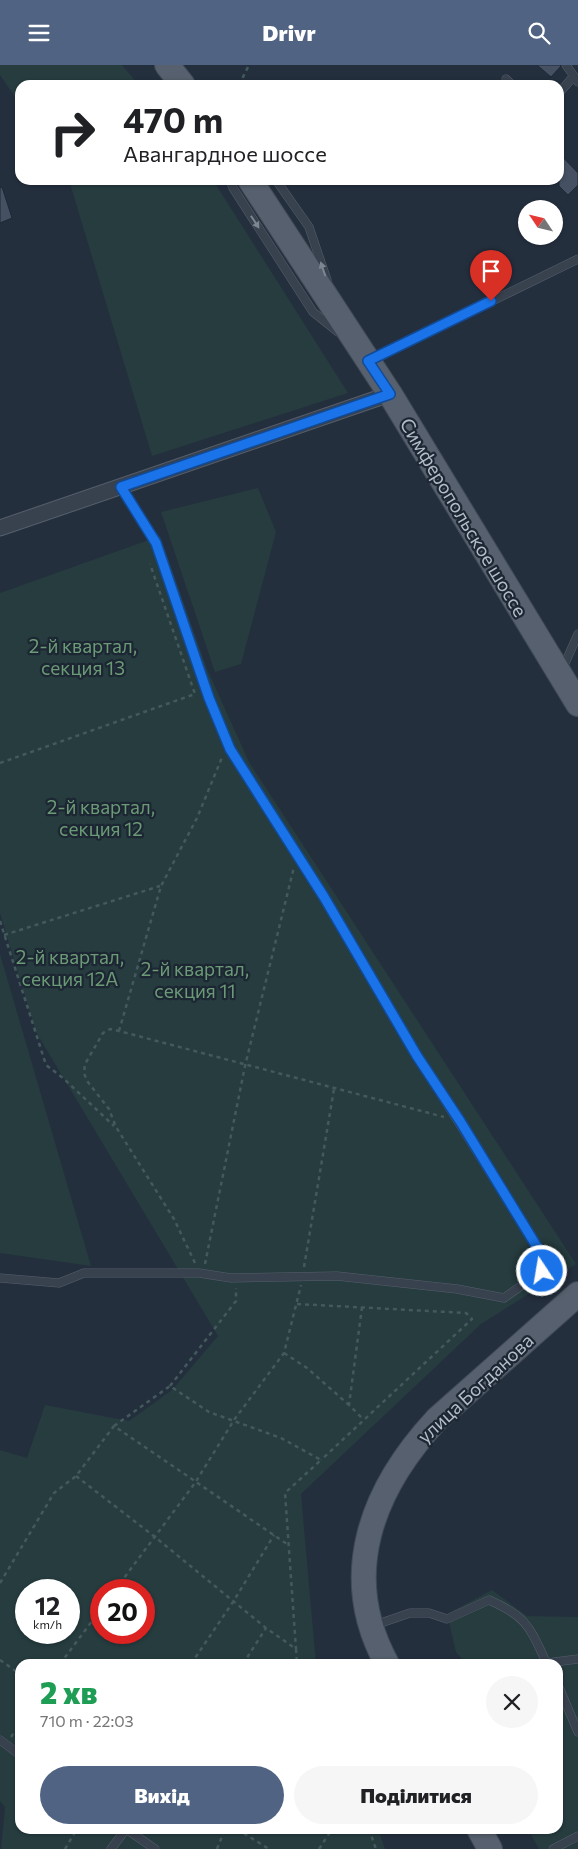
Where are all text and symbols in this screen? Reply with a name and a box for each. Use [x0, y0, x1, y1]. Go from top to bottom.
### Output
icon: menu [25, 19, 53, 47]
text: Drivr [262, 19, 316, 46]
icon: search [525, 19, 553, 47]
text: 470 m [123, 97, 223, 140]
icon: right [40, 100, 105, 165]
text: Авангардное шоссе [123, 140, 327, 167]
north arrow [518, 200, 562, 245]
map controls [518, 200, 563, 245]
one-way arrow [250, 215, 260, 228]
pin [470, 250, 512, 301]
icon: arrive [477, 257, 505, 285]
one-way arrow [319, 262, 326, 277]
street label: Симферопольское шоссе [395, 413, 533, 621]
park label: 2-й квартал, секция 13 [29, 634, 137, 679]
park label: 2-й квартал, секция 12 [47, 795, 155, 840]
park label: 2-й квартал, секция 12А [16, 945, 124, 990]
park label: 2-й квартал, секция 11 [141, 957, 249, 1002]
position arrow [515, 1244, 567, 1296]
street label: улица Богданова [412, 1328, 538, 1448]
speed limit sign: 20 [90, 1579, 155, 1644]
text: 12 [35, 1590, 60, 1620]
text: km/h [33, 1617, 62, 1631]
text: 2 хв [40, 1673, 97, 1710]
button: close [486, 1676, 538, 1728]
text: 710 m · 22:03 [40, 1711, 134, 1730]
button: Вихід [40, 1766, 284, 1824]
button: Поділитися [294, 1766, 538, 1824]

